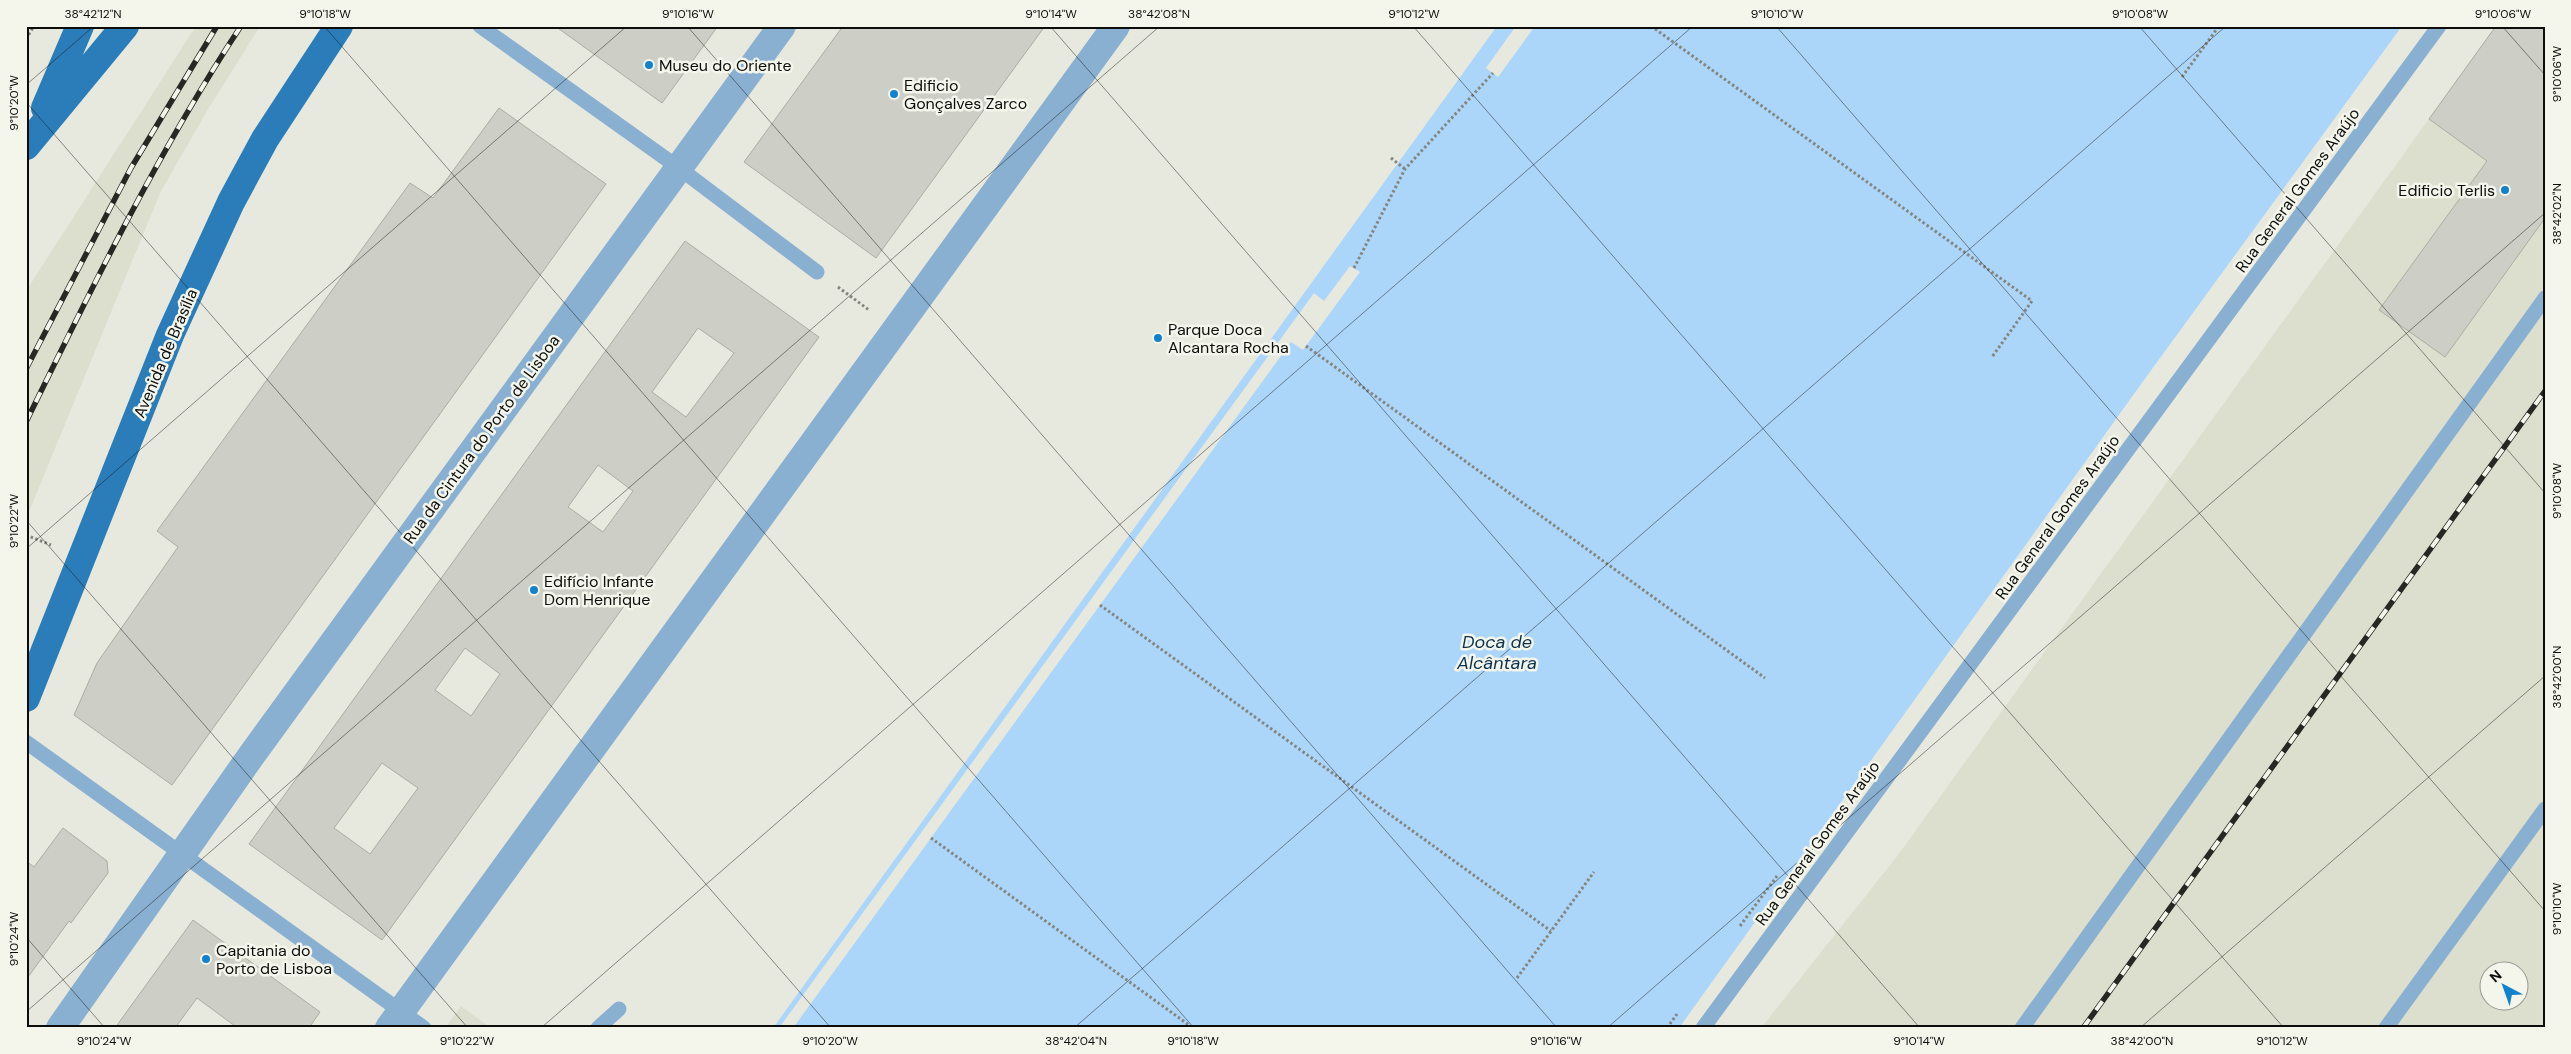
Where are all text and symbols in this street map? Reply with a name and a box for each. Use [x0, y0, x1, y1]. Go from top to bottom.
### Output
text: 38°42'12"N [64, 6, 122, 22]
text: 9°10'18"W [299, 6, 351, 22]
text: 9°10'16"W [662, 6, 714, 22]
text: 9°10'14"W [1025, 6, 1077, 22]
text: 38°42'08"N [1128, 6, 1190, 22]
text: 9°10'12"W [1388, 6, 1440, 22]
text: 9°10'10"W [1751, 6, 1804, 22]
text: 9°10'08"W [2112, 6, 2168, 22]
text: 9°10'06"W [2475, 6, 2532, 22]
text: 9°10'06"W [2549, 45, 2565, 102]
place label: Museu do Oriente [659, 55, 792, 76]
marker: Museu do Oriente [643, 59, 655, 71]
text: 9°10'20"W [6, 75, 22, 131]
place label: Edificio Gonçalves Zarco [904, 75, 1027, 114]
marker: Edificio Gonçalves Zarco [888, 88, 900, 100]
street label: Rua General Gomes Araújo [2231, 104, 2364, 277]
place label: Edificio Terlis [2398, 180, 2495, 201]
text: 38°42'02"N [2549, 183, 2565, 245]
marker: Edificio Terlis [2499, 184, 2511, 196]
street label: Avenida de Brasília [129, 285, 202, 421]
place label: Parque Doca Alcantara Rocha [1168, 319, 1289, 358]
street label: Rua da Cintura do Porto de Lisboa [399, 331, 564, 548]
marker: Parque Doca Alcantara Rocha [1152, 332, 1164, 344]
street label: Rua General Gomes Araújo [1991, 431, 2124, 604]
text: 9°10'08"W [2549, 463, 2565, 519]
text: 9°10'22"W [6, 493, 22, 548]
place label: Edifício Infante Dom Henrique [544, 571, 654, 610]
marker: Edifício Infante Dom Henrique [528, 584, 540, 596]
water label: Doca de Alcântara [1456, 630, 1537, 675]
text: 38°42'00"N [2549, 646, 2565, 708]
street label: Rua General Gomes Araújo [1751, 757, 1884, 930]
text: 9°10'10"W [2549, 882, 2565, 935]
text: 9°10'24"W [6, 911, 22, 966]
place label: Capitania do Porto de Lisboa [216, 940, 332, 979]
marker: Capitania do Porto de Lisboa [200, 953, 212, 965]
north arrow [2478, 962, 2528, 1012]
text: N [2486, 966, 2505, 986]
text: 9°10'24"W [77, 1033, 132, 1049]
text: 9°10'22"W [440, 1033, 495, 1049]
text: 9°10'20"W [802, 1033, 858, 1049]
text: 38°42'04"N [1045, 1033, 1107, 1049]
text: 9°10'18"W [1167, 1033, 1219, 1049]
text: 9°10'16"W [1530, 1033, 1582, 1049]
text: 9°10'14"W [1893, 1033, 1945, 1049]
text: 38°42'00"N [2111, 1033, 2173, 1049]
text: 9°10'12"W [2256, 1033, 2308, 1049]

